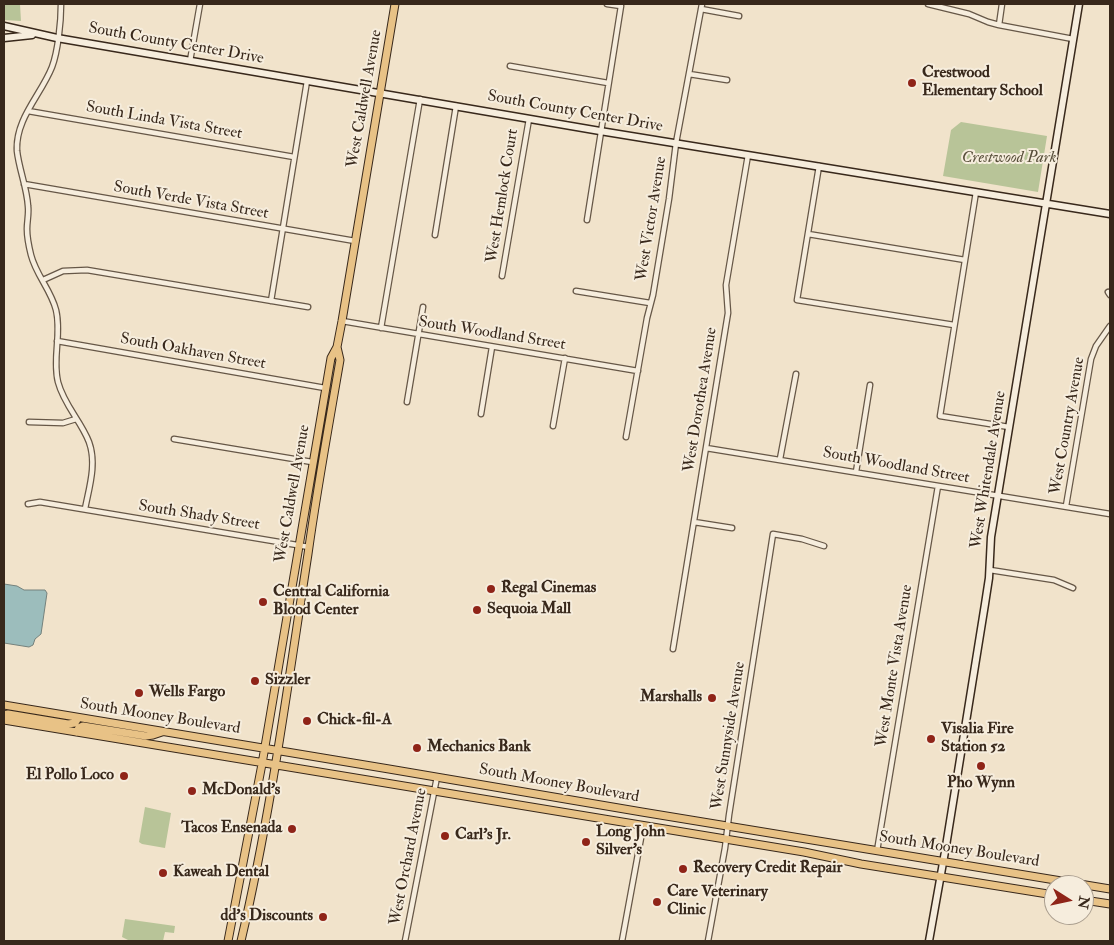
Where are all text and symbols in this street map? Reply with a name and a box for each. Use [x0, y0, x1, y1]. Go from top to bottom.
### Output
street label: South County Center Drive [87, 19, 265, 69]
street label: West Caldwell Avenue [343, 28, 387, 170]
place label: Crestwood Elementary School [922, 64, 1043, 102]
marker: Crestwood Elementary School [906, 77, 918, 89]
street label: South County Center Drive [486, 87, 664, 137]
street label: South Linda Vista Street [84, 98, 244, 144]
street label: West Hemlock Court [483, 127, 523, 265]
park label: Crestwood Park [962, 149, 1056, 169]
street label: West Victor Avenue [633, 155, 671, 283]
street label: South Verde Vista Street [112, 178, 270, 224]
street label: South Woodland Street [417, 313, 567, 355]
street label: West Dorothea Avenue [680, 326, 722, 474]
street label: South Oakhaven Street [119, 330, 267, 374]
street label: West Country Avenue [1046, 356, 1090, 496]
street label: West Whitendale Avenue [967, 390, 1011, 550]
street label: West Caldwell Avenue [271, 423, 315, 565]
street label: South Woodland Street [821, 444, 971, 488]
street label: South Shady Street [137, 497, 261, 535]
place label: Regal Cinemas [501, 579, 596, 599]
place label: Central California Blood Center [273, 583, 389, 621]
marker: Regal Cinemas [485, 583, 497, 595]
street label: West Monte Vista Avenue [873, 583, 917, 749]
marker: Central California Blood Center [257, 596, 269, 608]
place label: Sequoia Mall [487, 600, 571, 620]
marker: Sequoia Mall [471, 604, 483, 616]
street label: West Sunnyside Avenue [708, 660, 750, 812]
place label: Sizzler [265, 671, 310, 691]
marker: Sizzler [249, 675, 261, 687]
place label: Wells Fargo [149, 683, 225, 703]
marker: Wells Fargo [133, 687, 145, 699]
place label: Marshalls [640, 688, 702, 708]
marker: Marshalls [706, 692, 718, 704]
street label: South Mooney Boulevard [78, 695, 242, 739]
place label: Chick-fil-A [317, 711, 392, 731]
marker: Chick-fil-A [301, 715, 313, 727]
place label: Visalia Fire Station 52 [941, 720, 1014, 758]
marker: Visalia Fire Station 52 [925, 733, 937, 745]
place label: Mechanics Bank [427, 738, 531, 758]
marker: Mechanics Bank [411, 742, 423, 754]
street label: South Mooney Boulevard [478, 760, 640, 808]
marker: Pho Wynn [975, 760, 987, 772]
place label: El Pollo Loco [26, 766, 114, 786]
marker: El Pollo Loco [118, 770, 130, 782]
place label: Pho Wynn [947, 774, 1015, 794]
place label: McDonald's [202, 781, 280, 801]
marker: McDonald's [186, 785, 198, 797]
street label: West Orchard Avenue [386, 787, 432, 927]
place label: Tacos Ensenada [181, 819, 282, 839]
marker: Tacos Ensenada [286, 823, 298, 835]
place label: Long John Silver's [596, 823, 665, 861]
place label: Carl's Jr. [455, 826, 511, 846]
street label: South Mooney Boulevard [877, 828, 1041, 872]
marker: Carl's Jr. [439, 830, 451, 842]
marker: Long John Silver's [580, 836, 592, 848]
place label: Recovery Credit Repair [693, 859, 842, 879]
place label: Kaweah Dental [173, 863, 269, 883]
marker: Recovery Credit Repair [677, 863, 689, 875]
marker: Kaweah Dental [157, 867, 169, 879]
north arrow [1044, 875, 1094, 925]
place label: Care Veterinary Clinic [667, 883, 768, 921]
text: N [1074, 895, 1093, 910]
marker: Care Veterinary Clinic [651, 896, 663, 908]
place label: dd's Discounts [221, 907, 313, 927]
marker: dd's Discounts [317, 911, 329, 923]

